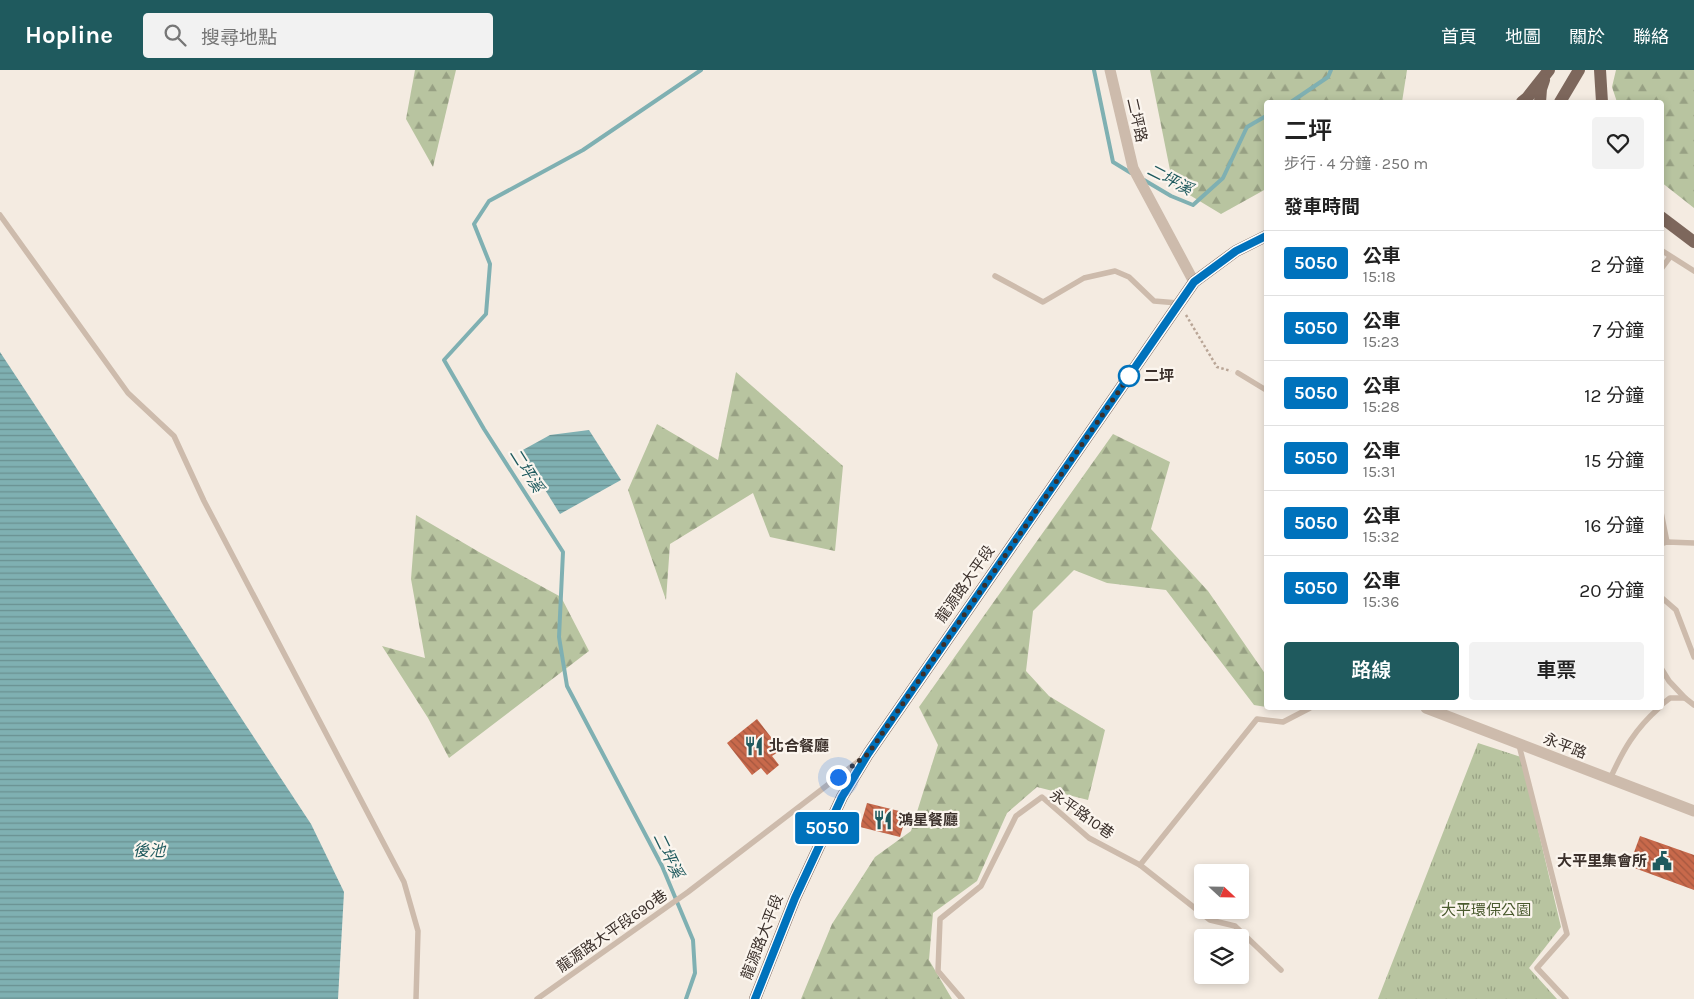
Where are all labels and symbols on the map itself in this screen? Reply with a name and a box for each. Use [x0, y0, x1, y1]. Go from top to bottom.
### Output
street label: 二坪路 [1123, 96, 1151, 144]
water label: 二坪溪 [1144, 160, 1197, 200]
marker: 二坪 [1118, 365, 1140, 387]
place label: 二坪 [1144, 367, 1174, 385]
water label: 二坪溪 [506, 445, 548, 497]
street label: 龍源路大平段 [932, 542, 998, 626]
street label: 永平路 [1541, 730, 1589, 762]
restaurant icon: 北合餐廳 [743, 735, 765, 757]
place label: 北合餐廳 [769, 737, 829, 755]
your location [826, 765, 851, 790]
street label: 永平路10巷 [1047, 785, 1117, 843]
restaurant icon: 鴻星餐廳 [872, 809, 894, 831]
place label: 鴻星餐廳 [898, 811, 958, 829]
line badge: 5050 [792, 812, 862, 844]
water label: 二坪溪 [649, 829, 688, 883]
water label: 後池 [133, 841, 167, 860]
public building icon: 大平里集會所 [1651, 850, 1673, 872]
place label: 大平里集會所 [1557, 852, 1647, 870]
north arrow [1194, 864, 1249, 919]
street label: 龍源路大平段690巷 [553, 886, 671, 976]
street label: 龍源路大平段 [737, 892, 787, 982]
park label: 大平環保公園 [1441, 901, 1531, 919]

